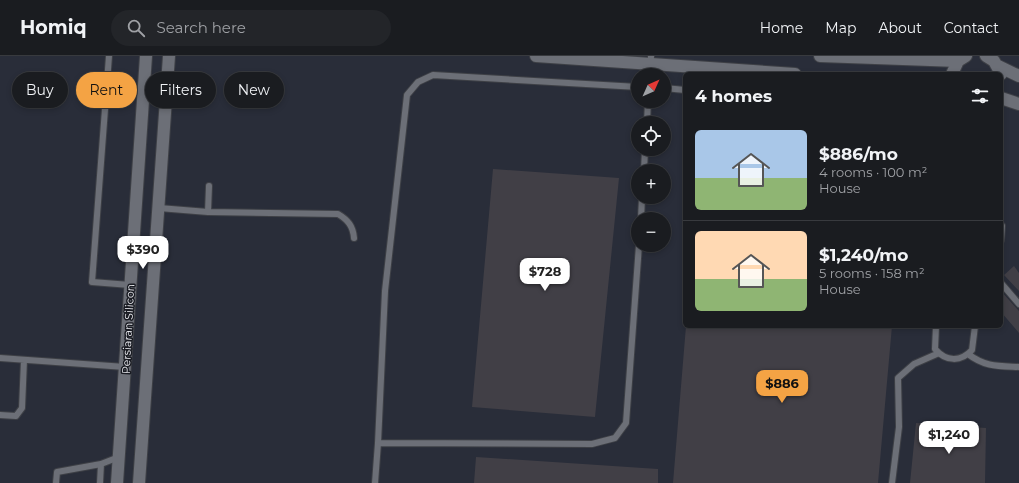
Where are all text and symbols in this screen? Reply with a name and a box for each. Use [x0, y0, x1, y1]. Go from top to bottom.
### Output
search box [111, 10, 391, 46]
text: Homiq [20, 16, 87, 39]
icon: search [125, 17, 147, 39]
text: Search here [157, 18, 246, 37]
text: Home [760, 19, 803, 37]
text: Map [825, 19, 856, 37]
text: About [878, 19, 922, 37]
text: Contact [944, 19, 999, 37]
north arrow [631, 68, 671, 108]
map controls [631, 68, 671, 252]
chip: Buy [12, 72, 68, 108]
chip: Rent [76, 72, 137, 108]
chip: Filters [145, 72, 216, 108]
chip: New [224, 72, 284, 108]
icon: filters [969, 85, 991, 107]
text: 4 homes [695, 86, 772, 106]
button: locate [631, 116, 671, 156]
text: $886/mo [819, 144, 898, 164]
icon: home [727, 146, 775, 194]
button: + [631, 164, 671, 204]
text: 4 rooms · 100 m² [819, 164, 927, 180]
text: House [819, 180, 861, 196]
button: − [631, 212, 671, 252]
pin: $390 [119, 236, 167, 270]
text: $390 [126, 241, 160, 257]
text: $1,240/mo [819, 245, 908, 265]
icon: home [727, 247, 775, 295]
pin: $728 [521, 258, 569, 292]
text: $728 [529, 263, 561, 279]
text: 5 rooms · 158 m² [819, 265, 924, 281]
text: House [819, 281, 861, 297]
street label: Persiaran Silicon [119, 283, 137, 375]
pin: $886 [758, 370, 806, 404]
text: $886 [765, 375, 799, 391]
pin: $1,240 [916, 421, 982, 455]
text: $1,240 [928, 426, 970, 442]

